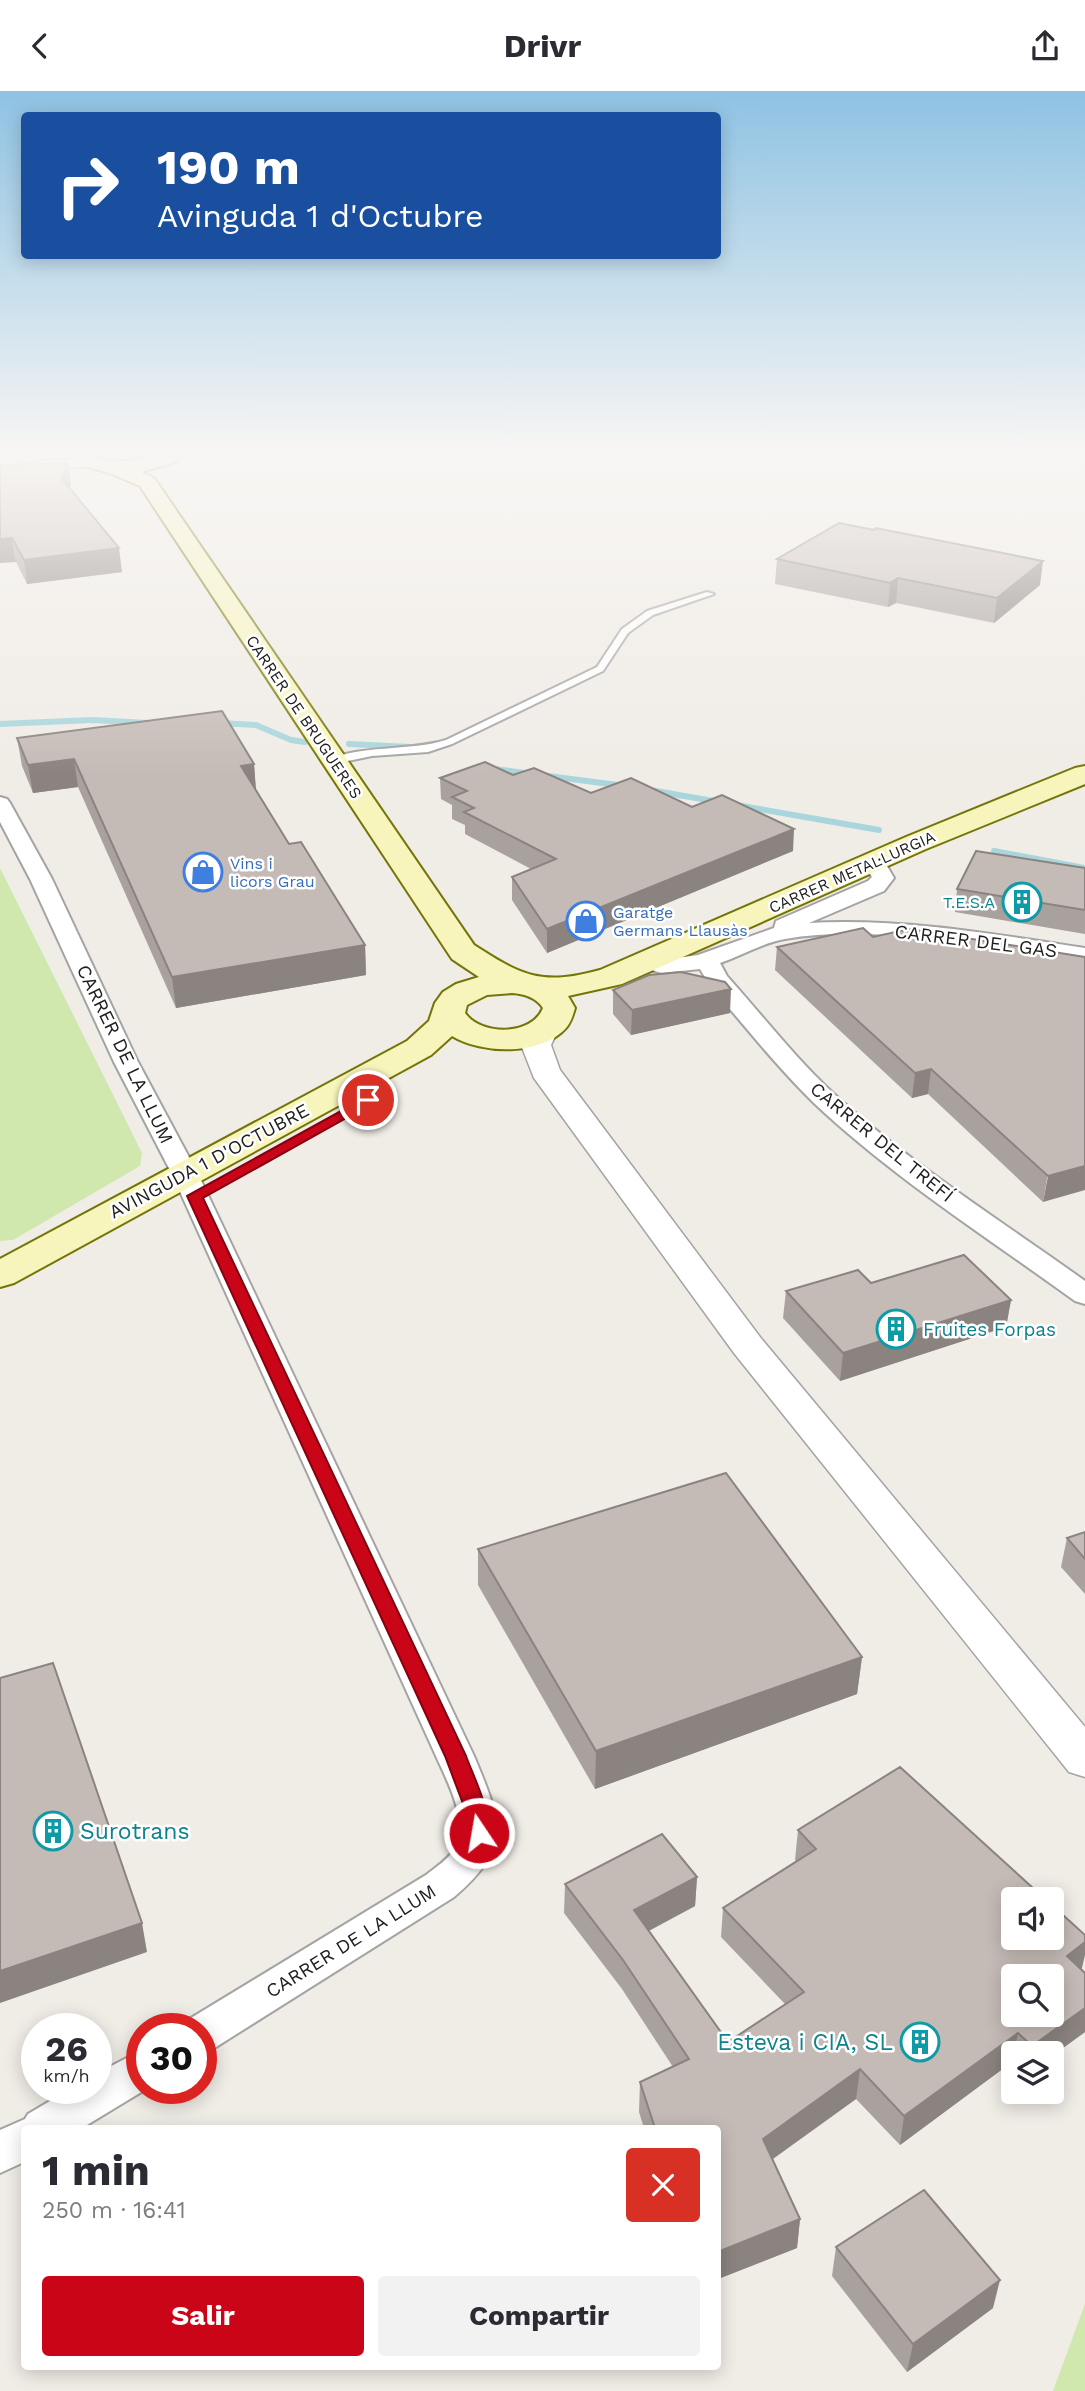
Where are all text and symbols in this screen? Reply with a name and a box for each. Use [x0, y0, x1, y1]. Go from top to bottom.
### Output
icon: back [21, 27, 59, 65]
text: Drivr [504, 27, 581, 65]
icon: share [1026, 27, 1064, 65]
text: 190 m [157, 138, 300, 196]
icon: right [42, 140, 133, 231]
text: Avinguda 1 d'Octubre [157, 197, 484, 235]
street label: CARRER DE BRUGUERES [242, 632, 366, 802]
street label: CARRER METAL·LURGIA [766, 827, 938, 917]
shop icon: Vins i licors Grau [182, 851, 224, 893]
place label: Vins i licors Grau [230, 854, 315, 891]
building icon: T.E.S.A [1001, 881, 1043, 923]
place label: T.E.S.A [943, 893, 995, 912]
shop icon: Garatge Germans Llausàs [565, 900, 607, 942]
place label: Garatge Germans Llausàs [613, 903, 748, 940]
street label: CARRER DEL GAS [893, 920, 1059, 962]
street label: CARRER DE LA LLUM [72, 961, 178, 1147]
pin [338, 1070, 398, 1130]
street label: CARRER DEL TREFÍ [806, 1077, 959, 1207]
icon: arrive [349, 1081, 387, 1119]
street label: AVINGUDA 1 D'OCTUBRE [105, 1098, 313, 1224]
building icon: Fruites Forpas [875, 1308, 917, 1350]
place label: Fruites Forpas [923, 1318, 1056, 1341]
position arrow [442, 1796, 516, 1870]
building icon: Surotrans [32, 1810, 74, 1852]
place label: Surotrans [80, 1818, 190, 1845]
street label: CARRER DE LA LLUM [262, 1879, 440, 2003]
map controls [1001, 1887, 1064, 2104]
button: sound [1001, 1887, 1064, 1950]
button: search [1001, 1964, 1064, 2027]
speed limit sign: 30 [126, 2013, 217, 2104]
building icon: Esteva i CIA, SL [899, 2021, 941, 2063]
text: 26 [45, 2028, 88, 2070]
place label: Esteva i CIA, SL [717, 2029, 893, 2056]
button: layers [1001, 2041, 1064, 2104]
text: km/h [43, 2065, 90, 2086]
text: 1 min [42, 2146, 150, 2195]
button: close [626, 2148, 700, 2222]
text: 250 m · 16:41 [42, 2197, 186, 2224]
button: Salir [42, 2276, 364, 2356]
button: Compartir [378, 2276, 700, 2356]

